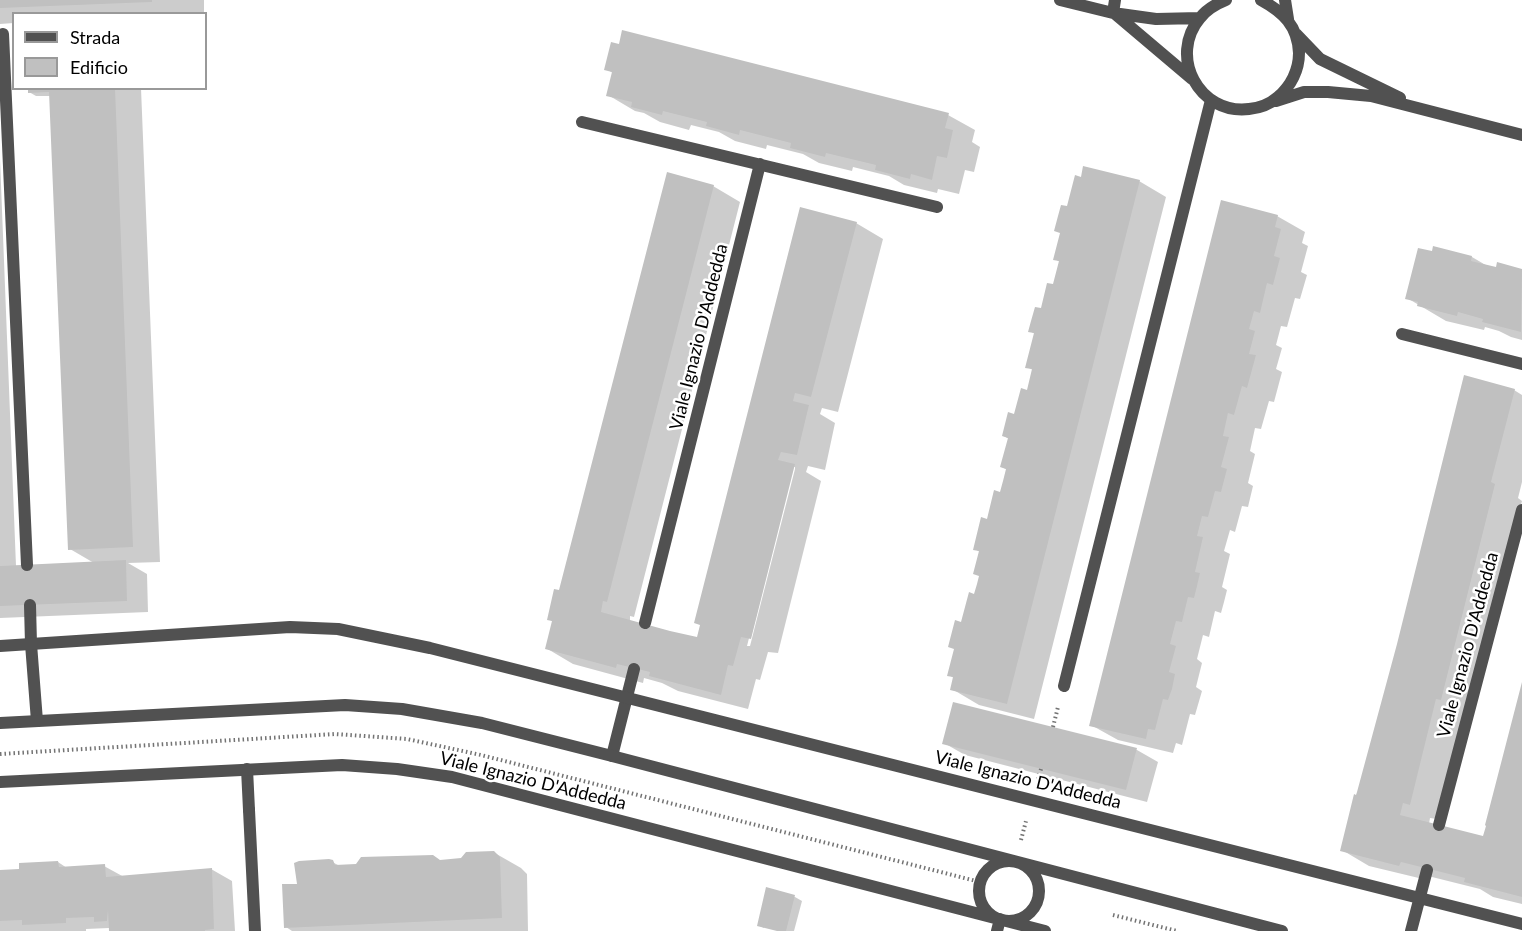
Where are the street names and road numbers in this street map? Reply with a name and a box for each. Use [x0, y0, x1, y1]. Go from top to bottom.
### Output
street label: Viale Ignazio D'Addedda [665, 242, 733, 432]
street label: Viale Ignazio D'Addedda [1433, 550, 1503, 740]
street label: Viale Ignazio D'Addedda [933, 746, 1123, 814]
street label: Viale Ignazio D'Addedda [438, 747, 628, 815]

